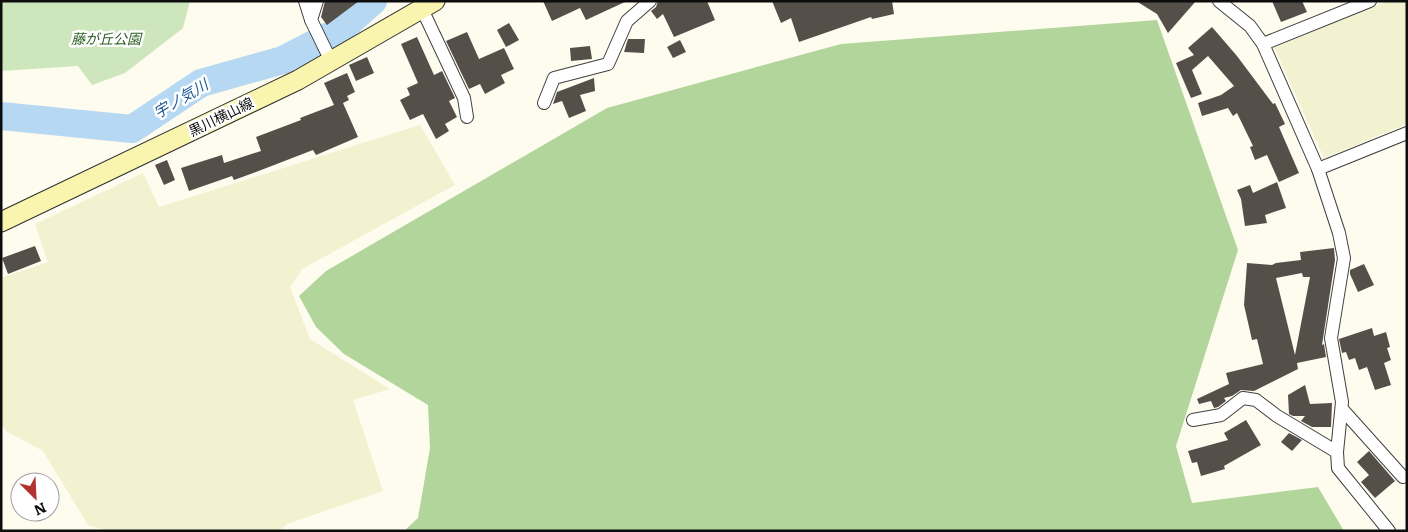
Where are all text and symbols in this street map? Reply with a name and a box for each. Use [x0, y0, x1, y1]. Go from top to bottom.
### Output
park label: 藤が丘公園 [71, 28, 143, 48]
water label: 宇ノ気川 [149, 71, 214, 123]
street label: 黒川横山線 [185, 92, 256, 140]
north arrow [10, 472, 60, 522]
text: N [31, 498, 50, 521]

